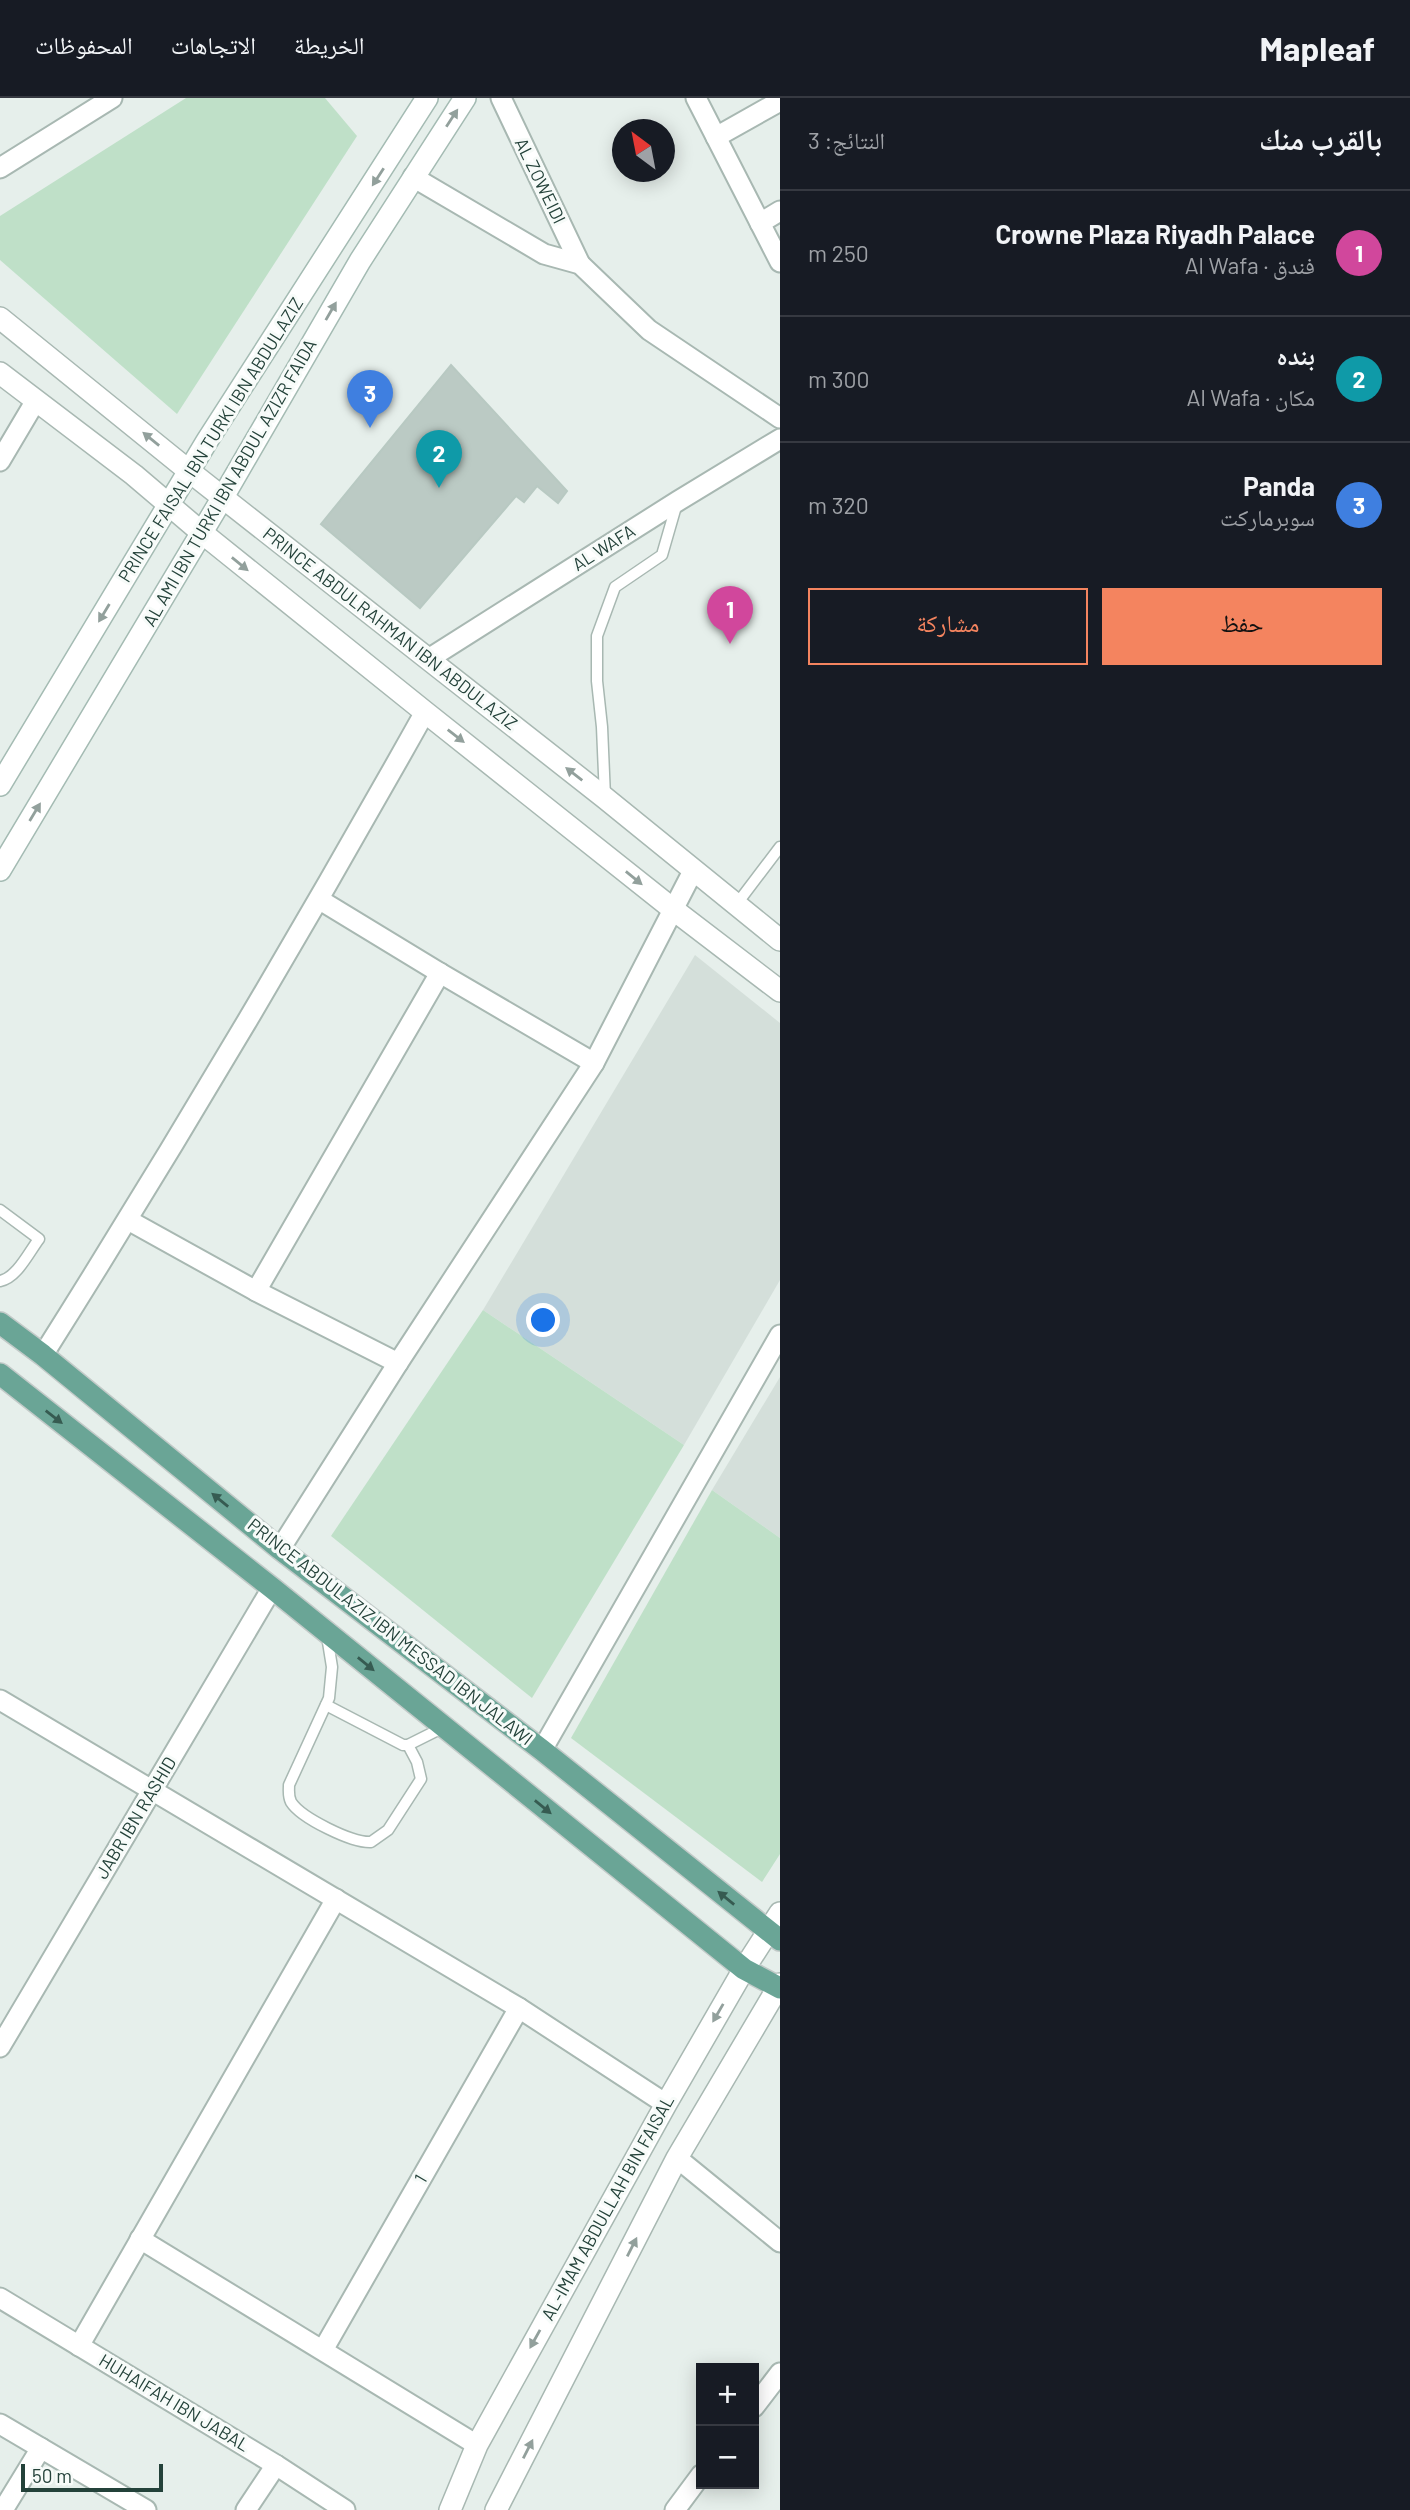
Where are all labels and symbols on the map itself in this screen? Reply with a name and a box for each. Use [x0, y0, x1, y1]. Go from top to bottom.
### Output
one-way arrow [445, 108, 458, 127]
north arrow [612, 119, 675, 182]
street label: AL ZOWEIDI [511, 134, 571, 227]
one-way arrow [371, 167, 384, 186]
street label: PRINCE FAISAL IBN TURKI IBN ABDULAZIZ [113, 293, 307, 586]
one-way arrow [325, 301, 337, 320]
street label: AL AMI IBN TURKI IBN ABDUL AZIZR FAIDA [138, 335, 321, 630]
pin: 3 [347, 370, 393, 428]
pin: 2 [416, 430, 462, 488]
one-way arrow [142, 432, 160, 447]
street label: AL WAFA [568, 519, 639, 575]
street label: PRINCE ABDULRAHMAN IBN ABDULAZIZ [259, 522, 522, 734]
one-way arrow [231, 556, 249, 571]
pin: 1 [707, 586, 753, 644]
one-way arrow [97, 604, 110, 623]
one-way arrow [447, 729, 465, 744]
one-way arrow [566, 766, 584, 781]
one-way arrow [29, 802, 41, 821]
one-way arrow [626, 870, 643, 885]
your location [526, 1303, 560, 1337]
one-way arrow [44, 1409, 62, 1424]
one-way arrow [212, 1493, 229, 1508]
street label: PRINCE ABDULAZIZ IBN MESSAD IBN JALAWI [244, 1513, 538, 1749]
one-way arrow [357, 1657, 375, 1672]
street label: JABR IBN RASHID [90, 1752, 180, 1883]
one-way arrow [535, 1799, 552, 1814]
one-way arrow [718, 1891, 735, 1906]
one-way arrow [712, 2003, 725, 2022]
street label: AL-IMAM ABDULLAH BIN FAISAL [536, 2091, 678, 2324]
street label: 1 [409, 2170, 431, 2187]
one-way arrow [626, 2237, 637, 2257]
one-way arrow [529, 2330, 541, 2349]
street label: HUHAIFAH IBN JABAL [95, 2349, 254, 2456]
one-way arrow [522, 2439, 533, 2459]
scale bar [21, 2461, 163, 2493]

